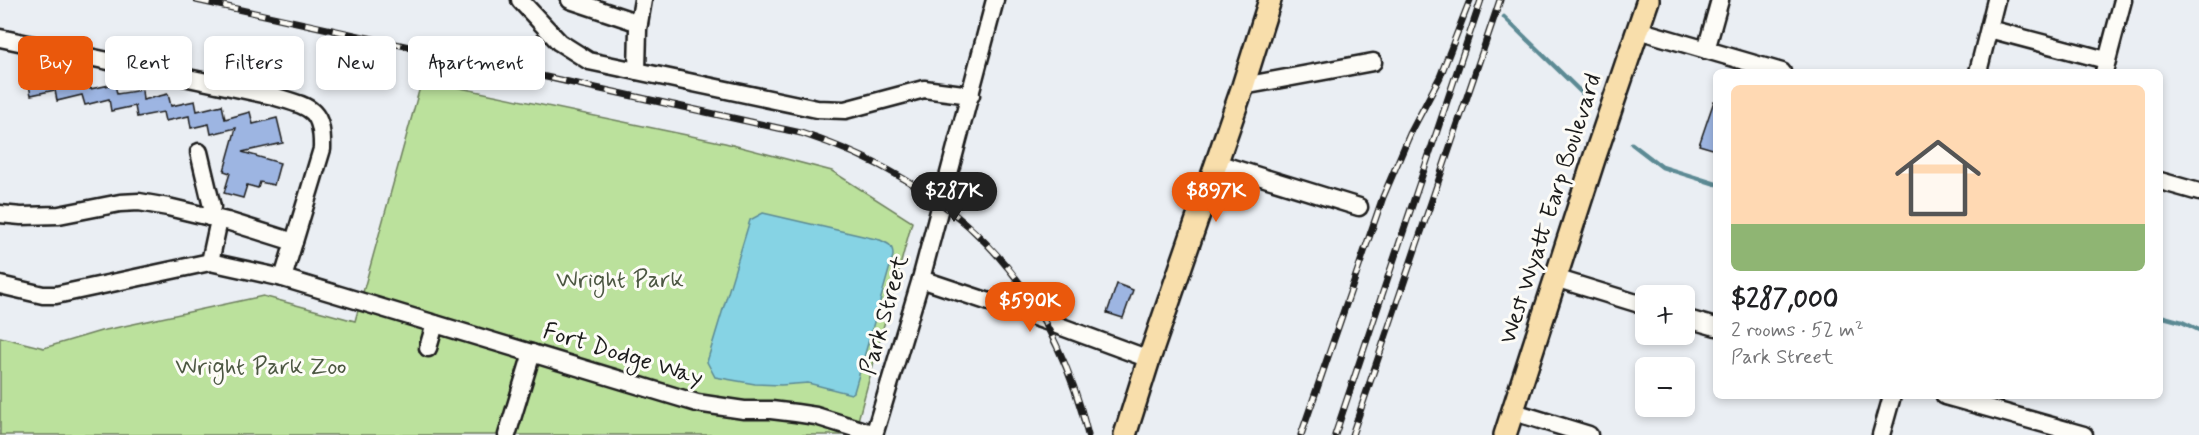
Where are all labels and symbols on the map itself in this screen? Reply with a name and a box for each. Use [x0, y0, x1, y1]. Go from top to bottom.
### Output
street label: West Wyatt Earp Boulevard [1493, 70, 1609, 348]
pin: $287K [912, 172, 996, 223]
pin: $897K [1174, 172, 1258, 223]
street label: Park Street [853, 252, 917, 378]
park label: Wright Park [556, 265, 684, 298]
pin: $590K [988, 282, 1072, 333]
street label: Fort Dodge Way [539, 316, 707, 396]
park label: Wright Park Zoo [175, 352, 347, 385]

